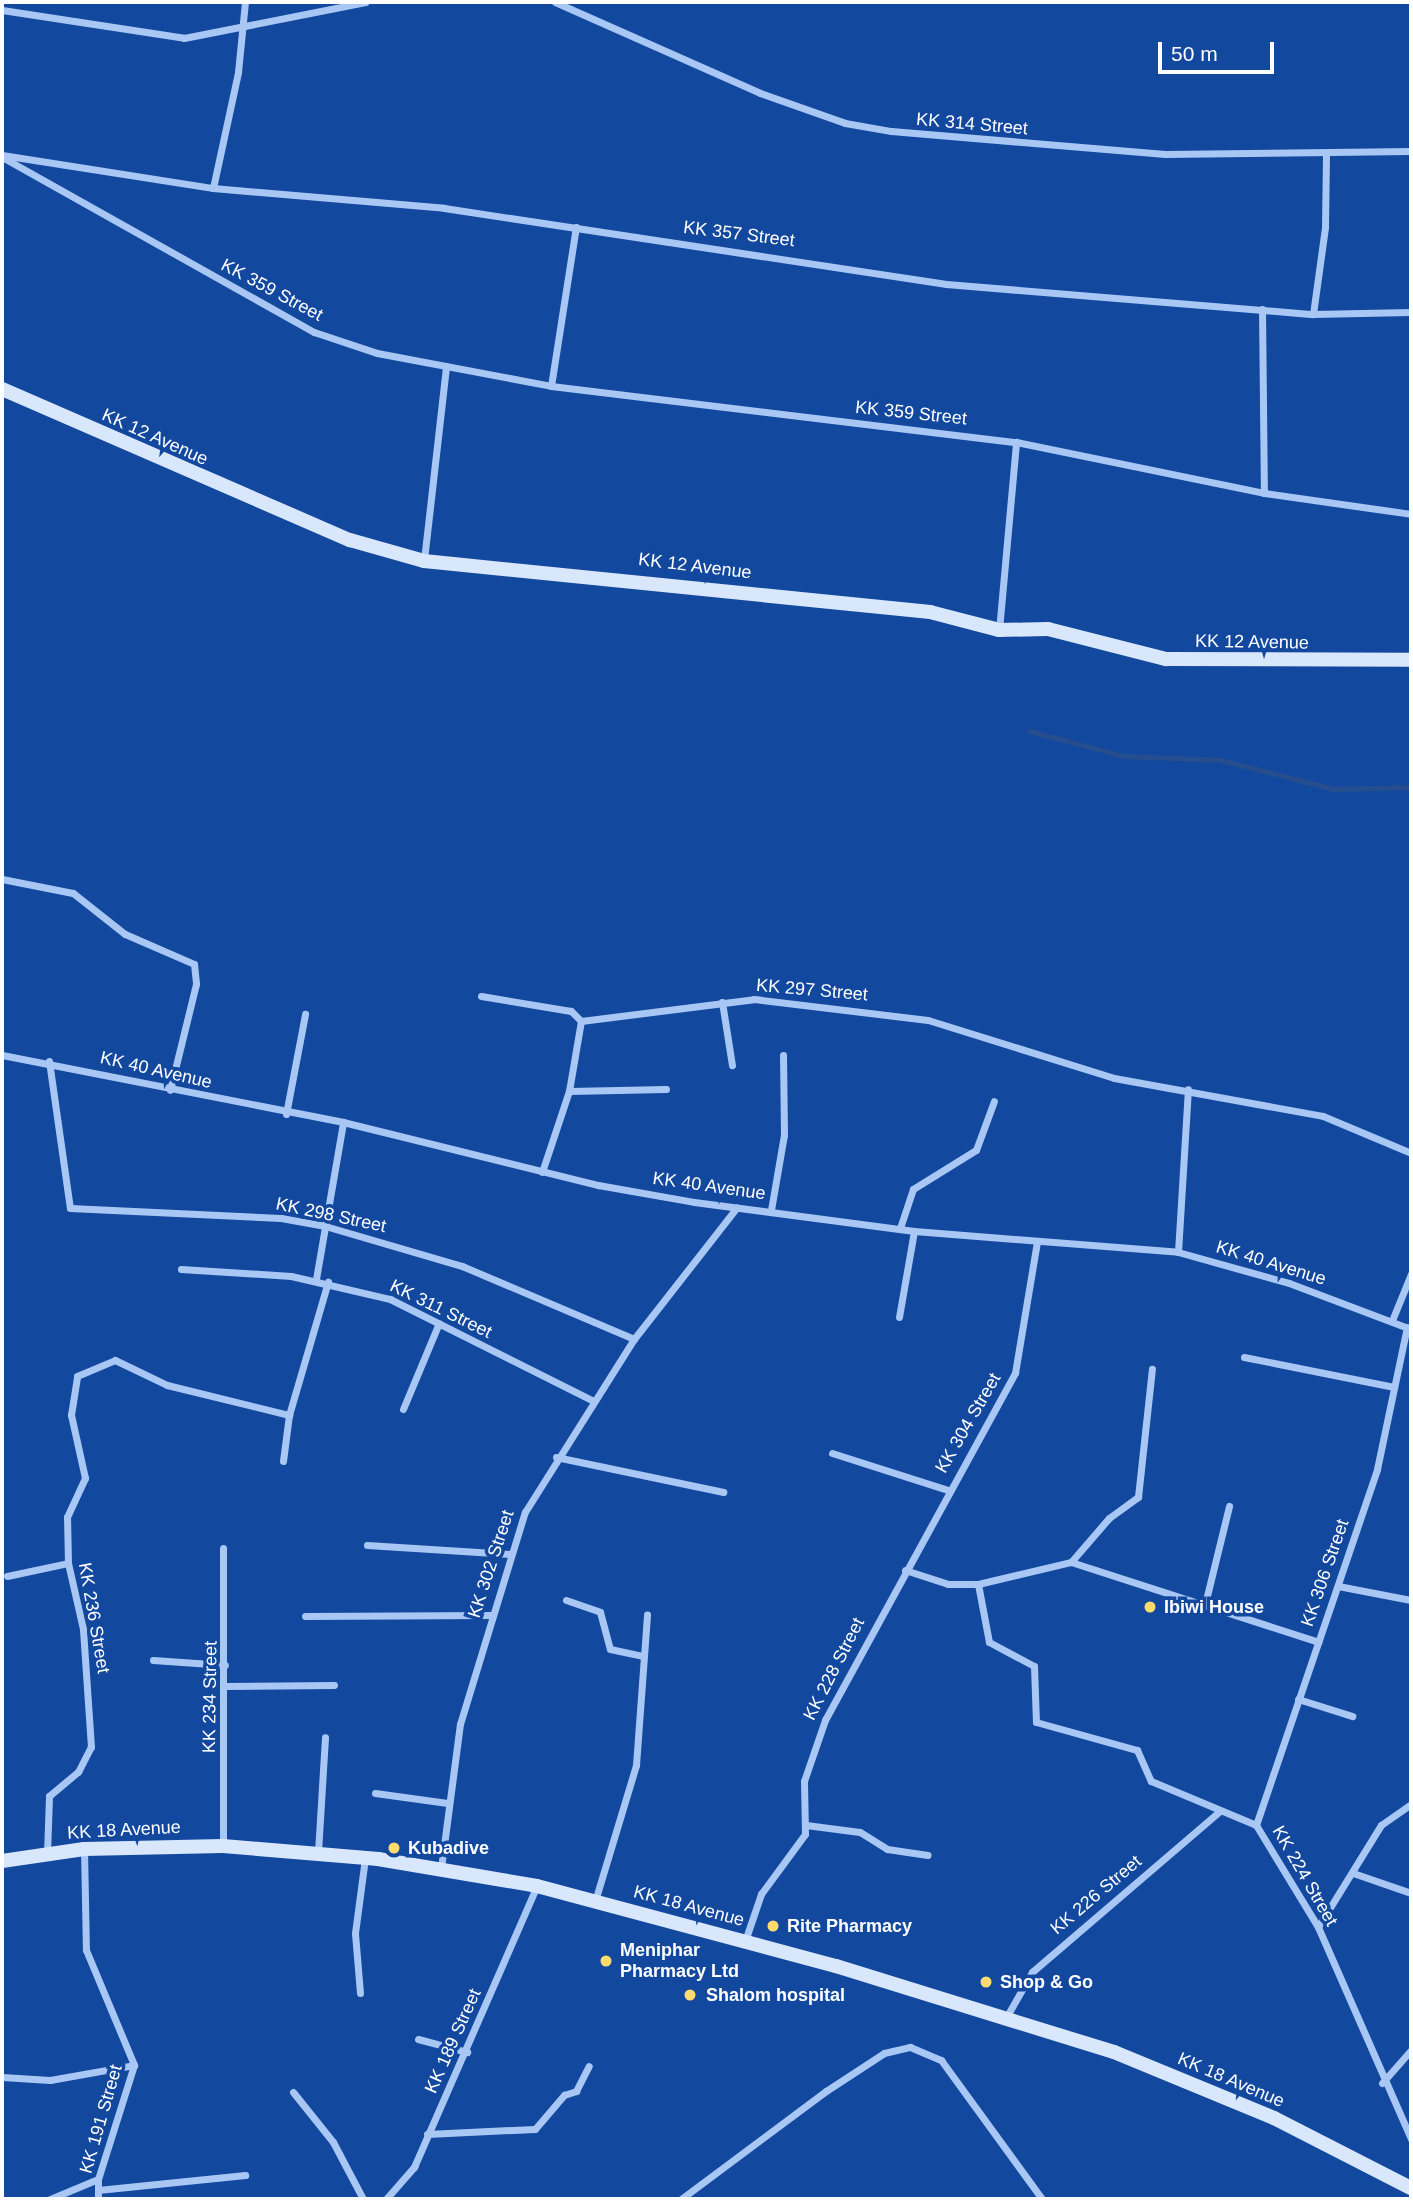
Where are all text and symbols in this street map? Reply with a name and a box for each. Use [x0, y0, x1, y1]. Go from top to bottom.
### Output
scale bar [1161, 28, 1276, 72]
text: 50 m [1171, 42, 1218, 65]
street label: KK 314 Street [915, 108, 1029, 140]
street label: KK 357 Street [682, 216, 796, 252]
street label: KK 359 Street [217, 254, 327, 326]
street label: KK 359 Street [854, 396, 968, 430]
street label: KK 12 Avenue [98, 404, 212, 470]
street label: KK 12 Avenue [637, 548, 753, 584]
street label: KK 12 Avenue [1194, 630, 1310, 654]
street label: KK 297 Street [755, 974, 869, 1006]
street label: KK 40 Avenue [98, 1047, 214, 1093]
street label: KK 40 Avenue [651, 1167, 767, 1205]
street label: KK 298 Street [274, 1193, 388, 1237]
street label: KK 40 Avenue [1213, 1236, 1329, 1290]
street label: KK 311 Street [387, 1275, 495, 1343]
street label: KK 304 Street [931, 1369, 1005, 1477]
street label: KK 302 Street [463, 1507, 519, 1621]
street label: KK 306 Street [1297, 1517, 1353, 1629]
street label: KK 236 Street [74, 1561, 114, 1675]
place label: Ibiwi House [1164, 1596, 1264, 1618]
marker: Ibiwi House [1142, 1599, 1158, 1615]
street label: KK 228 Street [799, 1614, 869, 1724]
street label: KK 234 Street [198, 1641, 222, 1753]
street label: KK 18 Avenue [66, 1816, 182, 1844]
street label: KK 224 Street [1268, 1822, 1342, 1930]
place label: Kubadive [408, 1837, 489, 1859]
marker: Kubadive [386, 1840, 402, 1856]
street label: KK 226 Street [1046, 1851, 1146, 1939]
street label: KK 18 Avenue [631, 1881, 747, 1931]
place label: Rite Pharmacy [787, 1915, 912, 1937]
marker: Rite Pharmacy [765, 1918, 781, 1934]
place label: Meniphar Pharmacy Ltd [620, 1940, 739, 1982]
marker: Meniphar Pharmacy Ltd [598, 1953, 614, 1969]
place label: Shop & Go [1000, 1971, 1093, 1993]
marker: Shop & Go [978, 1974, 994, 1990]
place label: Shalom hospital [706, 1984, 845, 2006]
street label: KK 189 Street [420, 1985, 486, 2097]
marker: Shalom hospital [680, 1985, 700, 2005]
street label: KK 18 Avenue [1174, 2048, 1288, 2112]
street label: KK 191 Street [75, 2062, 127, 2176]

